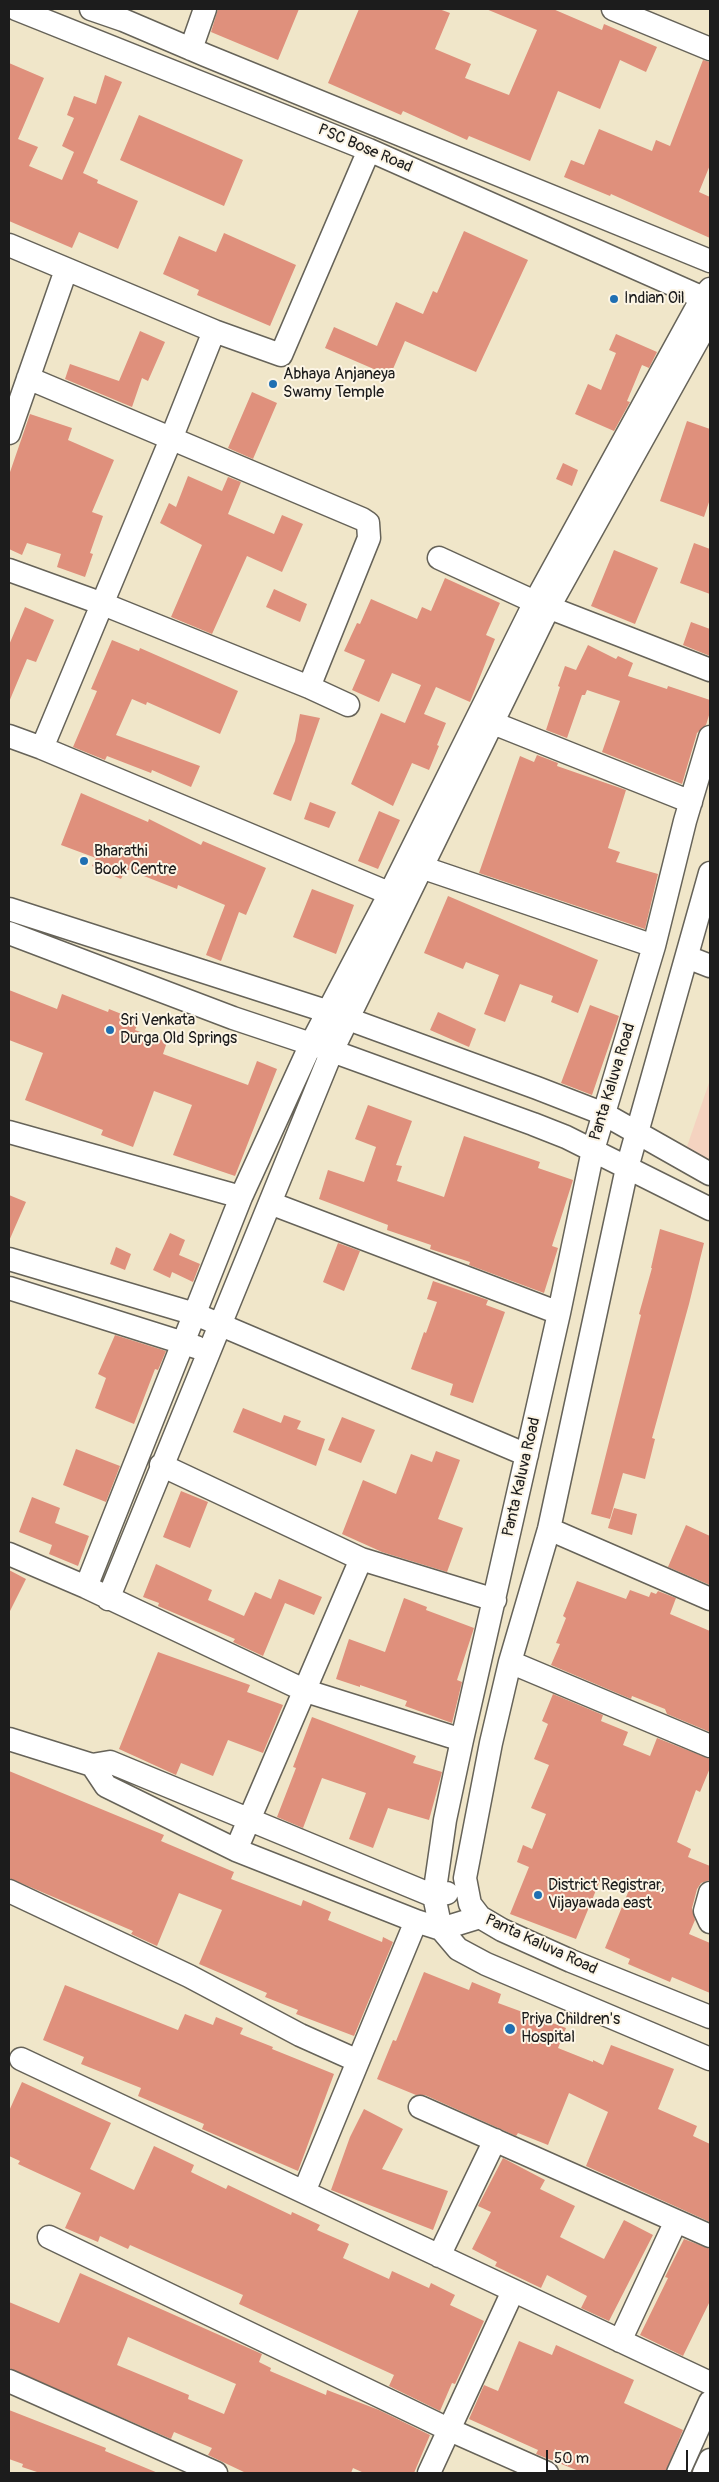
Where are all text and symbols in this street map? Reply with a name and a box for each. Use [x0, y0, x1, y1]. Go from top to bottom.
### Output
street label: PSC Bose Road [315, 120, 415, 178]
place label: Indian Oil [624, 289, 685, 309]
marker: Indian Oil [608, 293, 620, 305]
place label: Abhaya Anjaneya Swamy Temple [283, 365, 395, 403]
marker: Abhaya Anjaneya Swamy Temple [267, 378, 279, 390]
place label: Bharathi Book Centre [94, 842, 176, 880]
marker: Bharathi Book Centre [78, 855, 90, 867]
place label: Sri Venkata Durga Old Springs [120, 1011, 237, 1049]
street label: Panta Kaluva Road [586, 1021, 640, 1143]
marker: Sri Venkata Durga Old Springs [104, 1024, 116, 1036]
street label: Panta Kaluva Road [499, 1416, 545, 1538]
place label: District Registrar, Vijayawada east [548, 1876, 665, 1914]
marker: District Registrar, Vijayawada east [532, 1889, 544, 1901]
street label: Panta Kaluva Road [482, 1911, 600, 1979]
place label: Priya Children's Hospital [521, 2010, 620, 2048]
marker: Priya Children's Hospital [503, 2022, 517, 2036]
scale bar [549, 2440, 692, 2472]
text: 50 m [554, 2449, 589, 2468]

